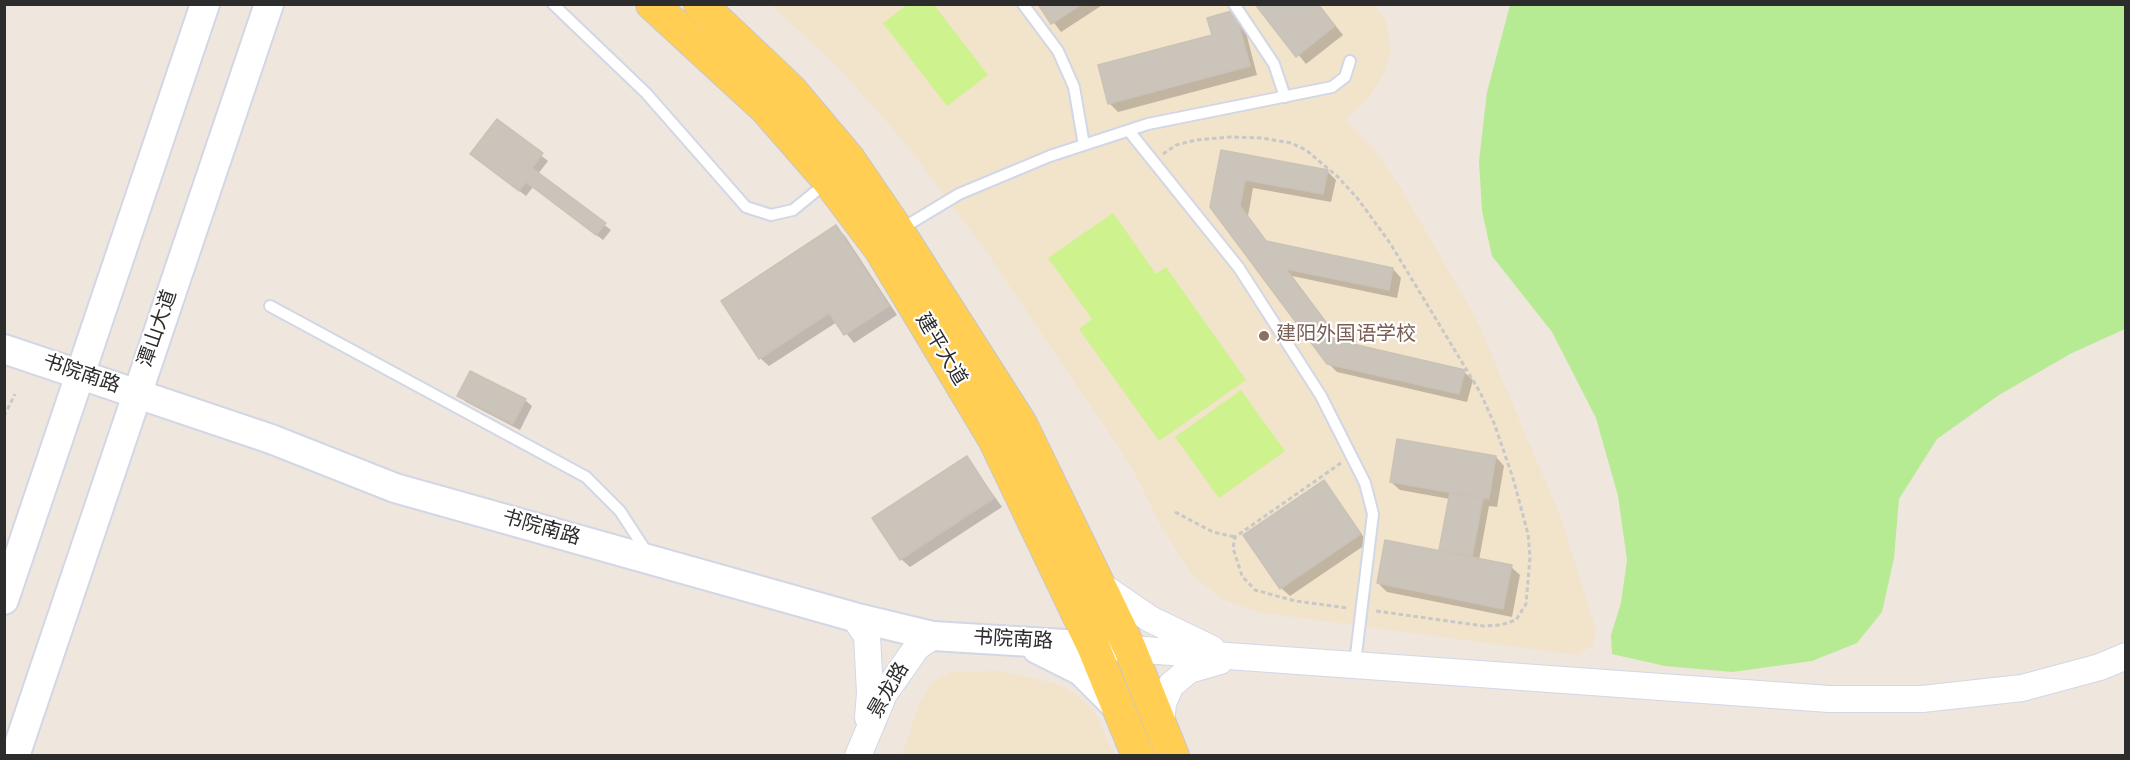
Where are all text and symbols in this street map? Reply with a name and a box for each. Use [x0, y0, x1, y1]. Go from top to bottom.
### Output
street label: 潭山大道 [135, 287, 183, 371]
street label: 建平大道 [909, 310, 971, 390]
place label: 建阳外国语学校 [1276, 324, 1416, 348]
marker: 建阳外国语学校 [1257, 329, 1271, 343]
street label: 书院南路 [39, 351, 123, 399]
street label: 书院南路 [499, 506, 583, 552]
street label: 书院南路 [972, 627, 1054, 655]
street label: 景龙路 [865, 659, 915, 723]

